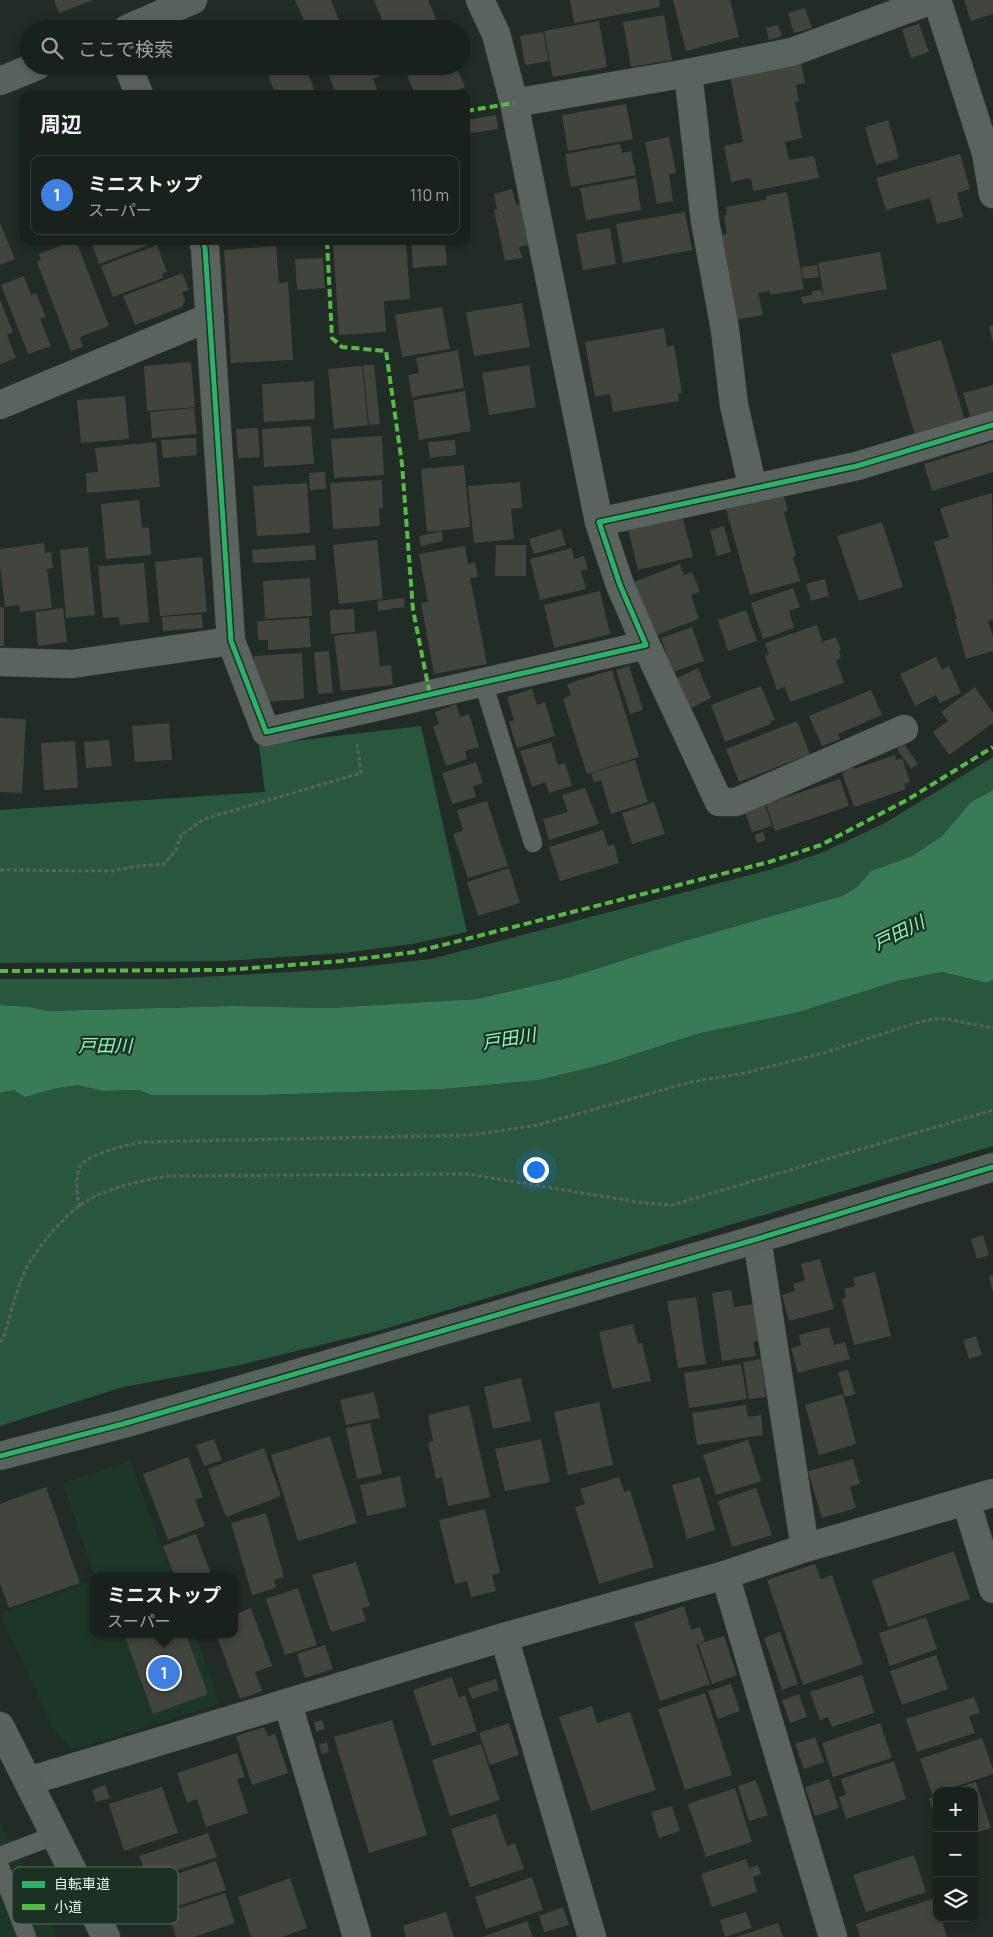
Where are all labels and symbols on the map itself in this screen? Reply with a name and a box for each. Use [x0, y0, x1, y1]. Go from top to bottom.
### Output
water label: 戸田川 [869, 909, 930, 955]
water label: 戸田川 [480, 1022, 539, 1054]
water label: 戸田川 [78, 1033, 134, 1057]
your location [523, 1157, 549, 1183]
pin: 1 [148, 1654, 180, 1692]
legend [12, 1867, 178, 1924]
text: 自転車道 [54, 1874, 110, 1893]
text: 小道 [54, 1897, 82, 1916]

